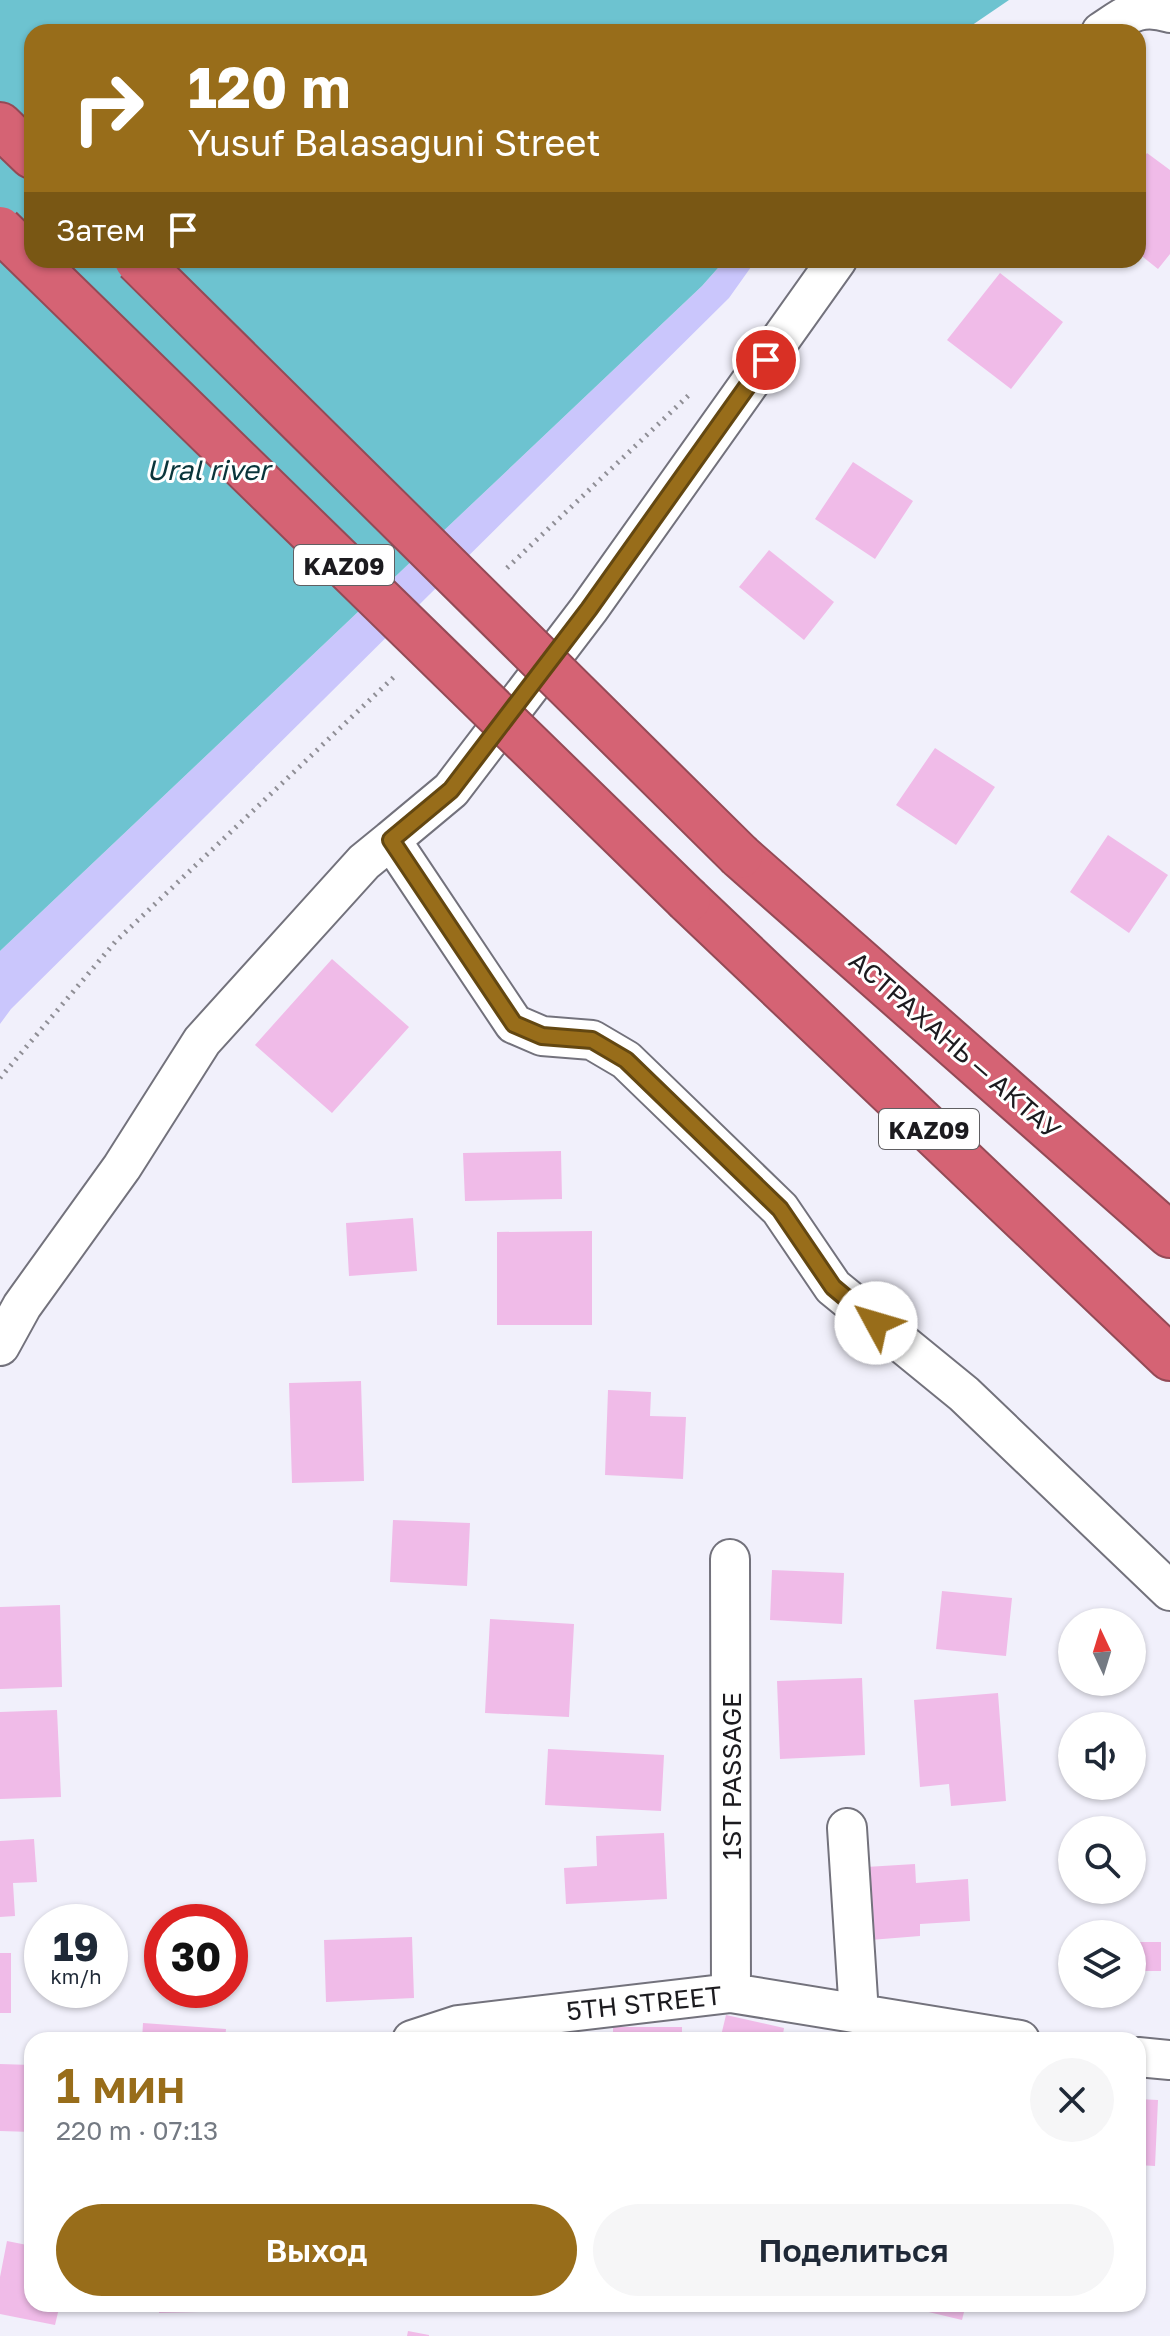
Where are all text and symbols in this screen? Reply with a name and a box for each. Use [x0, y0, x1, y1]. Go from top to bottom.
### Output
text: 120 m [188, 53, 350, 120]
icon: right [56, 56, 160, 160]
text: Yusuf Balasaguni Street [188, 121, 601, 164]
icon: arrive [161, 208, 205, 252]
text: Затем [56, 212, 145, 248]
pin [732, 326, 800, 394]
icon: arrive [744, 338, 788, 382]
water label: Ural river [146, 453, 274, 486]
road number: KAZ09 [294, 545, 394, 585]
street label: АСТРАХАНЬ — АКТАУ [843, 945, 1067, 1145]
road number: KAZ09 [879, 1109, 979, 1149]
position arrow [834, 1281, 918, 1365]
north arrow [1058, 1608, 1146, 1696]
map controls [1058, 1608, 1146, 2008]
street label: 1ST PASSAGE [716, 1692, 747, 1860]
button: sound [1058, 1712, 1146, 1800]
button: search [1058, 1816, 1146, 1904]
speed limit sign: 30 [144, 1904, 248, 2008]
button: layers [1058, 1920, 1146, 2008]
text: 19 [53, 1922, 99, 1970]
text: km/h [51, 1964, 101, 1988]
street label: 5TH STREET [565, 1979, 723, 2027]
text: 1 мин [56, 2056, 185, 2114]
button: close [1030, 2058, 1114, 2142]
text: 220 m · 07:13 [56, 2115, 218, 2146]
button: Выход [56, 2204, 577, 2296]
button: Поделиться [593, 2204, 1114, 2296]

